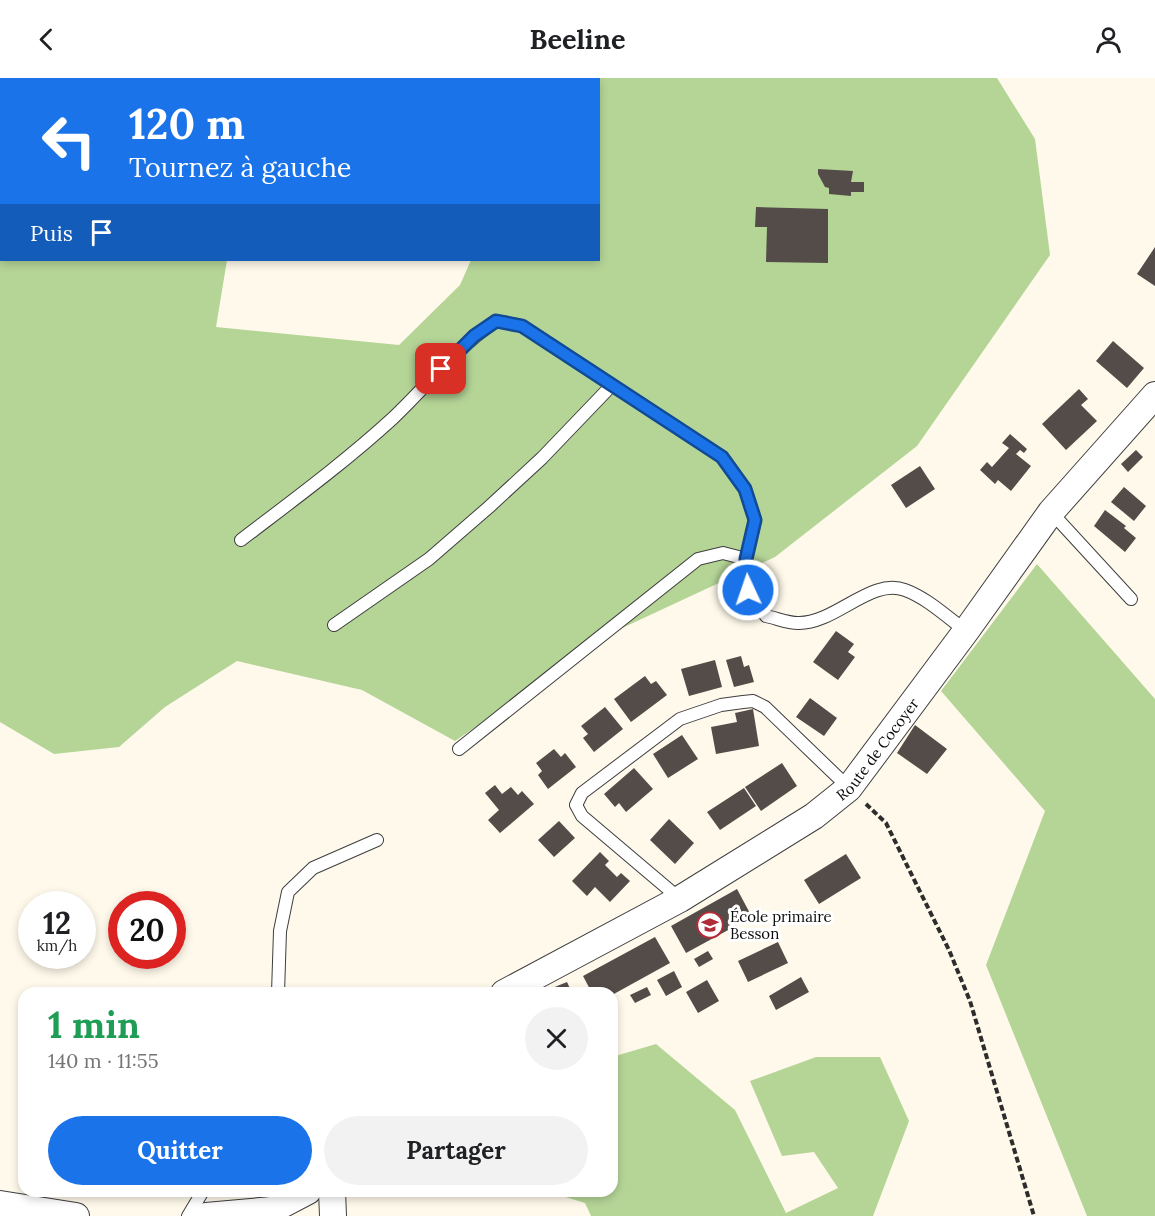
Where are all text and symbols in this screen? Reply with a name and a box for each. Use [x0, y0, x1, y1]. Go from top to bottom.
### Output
text: Beeline [530, 22, 625, 56]
icon: back [30, 23, 63, 56]
icon: person [1092, 23, 1125, 56]
text: 120 m [129, 97, 245, 151]
icon: left [30, 102, 108, 180]
text: Tournez à gauche [129, 150, 352, 184]
icon: arrive [85, 216, 118, 249]
text: Puis [30, 219, 73, 247]
pin [415, 343, 466, 394]
icon: arrive [424, 352, 457, 385]
position arrow [716, 558, 780, 622]
street label: Route de Cocoyer [832, 694, 923, 804]
speed limit sign: 20 [108, 891, 186, 969]
text: 12 [43, 904, 71, 942]
place label: École primaire Besson [730, 907, 832, 943]
school or university icon: École primaire Besson [695, 910, 725, 940]
text: km/h [37, 936, 77, 955]
text: 1 min [48, 1002, 140, 1048]
button: close [525, 1007, 588, 1070]
text: 140 m · 11:55 [48, 1048, 159, 1073]
button: Quitter [48, 1116, 312, 1185]
button: Partager [324, 1116, 588, 1185]

